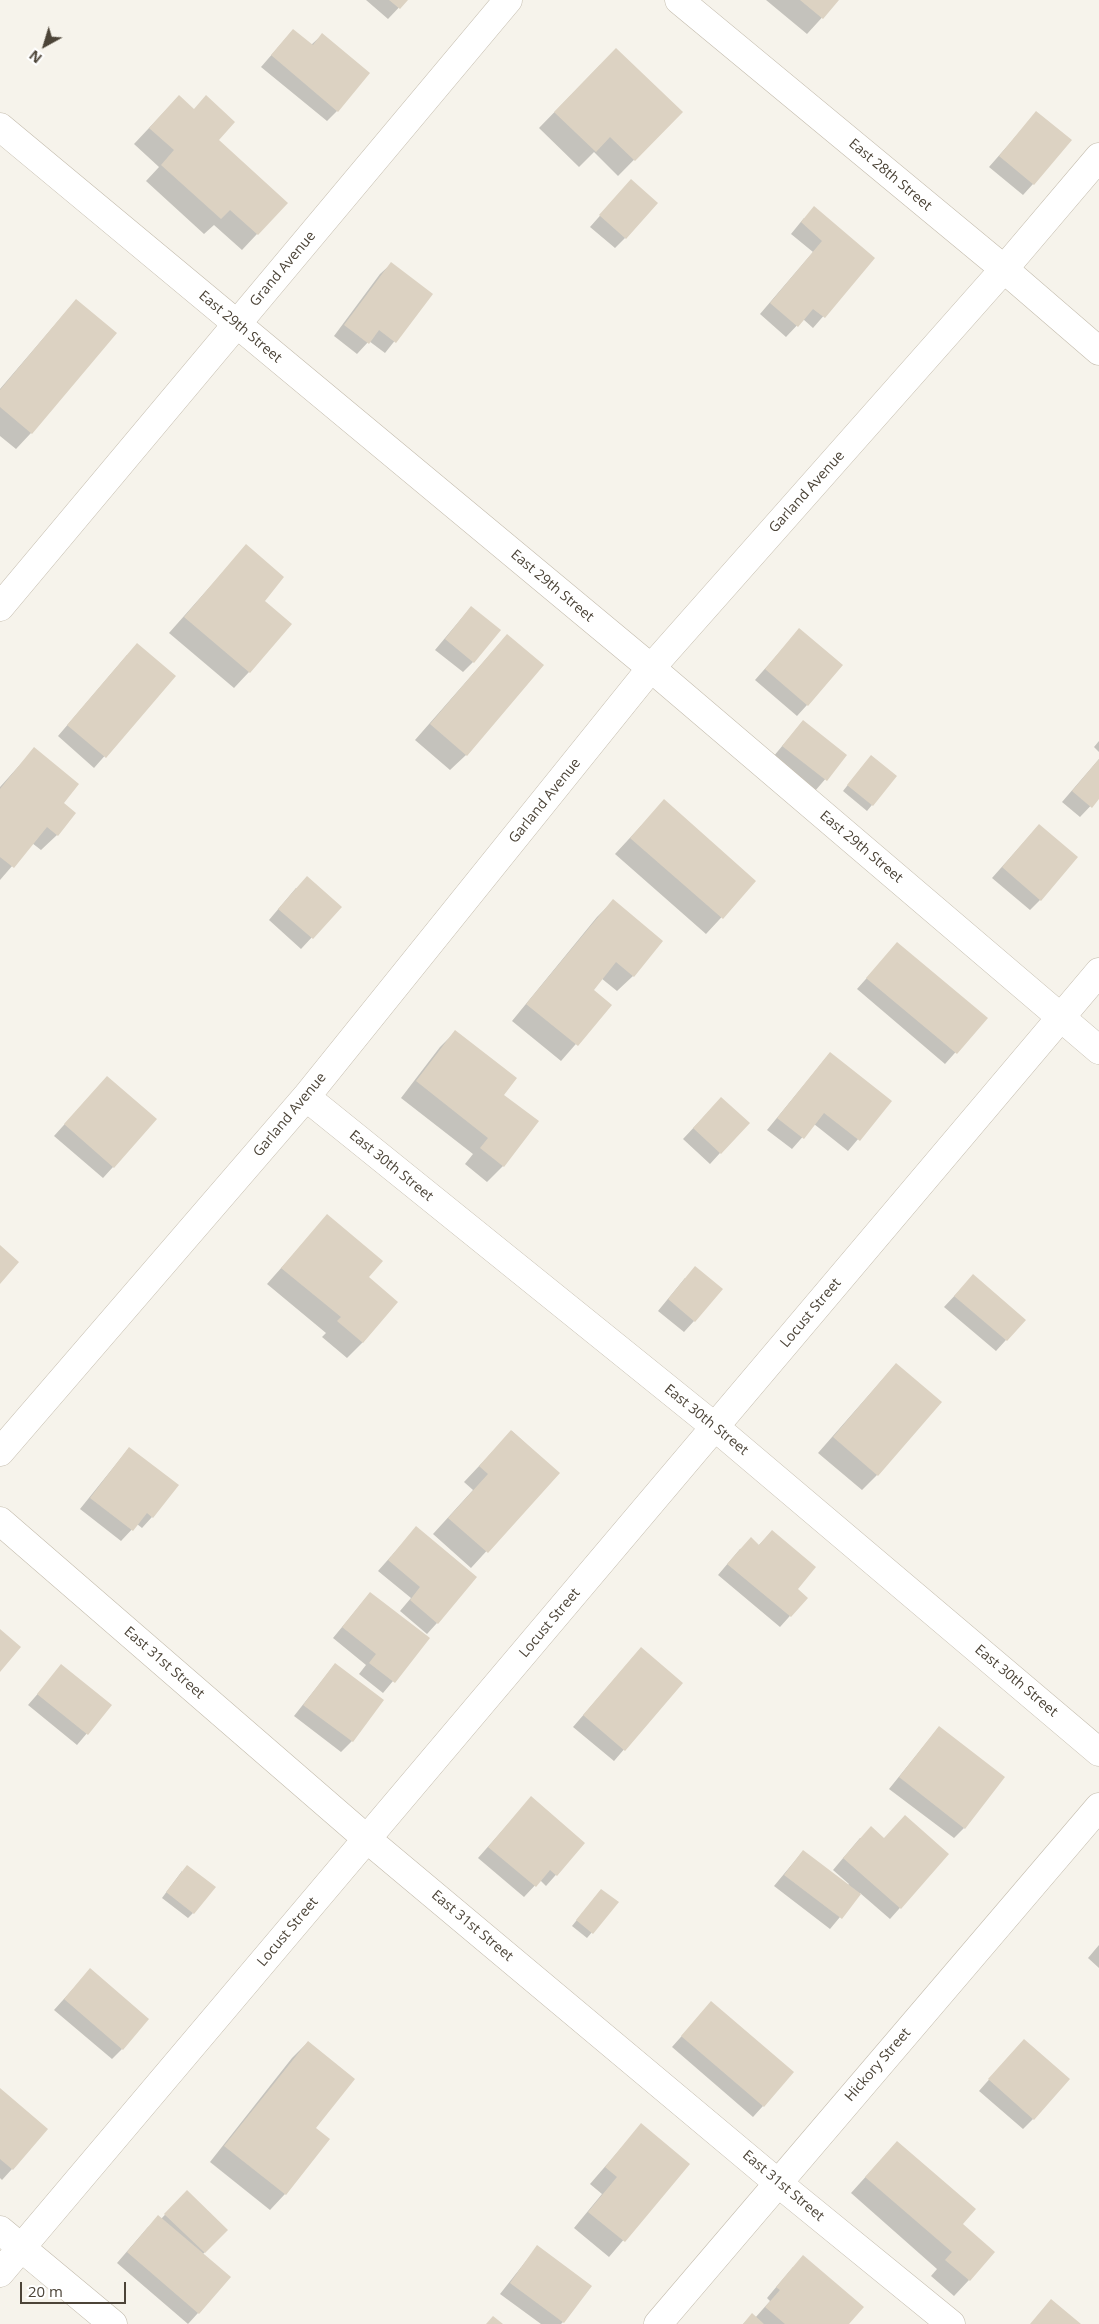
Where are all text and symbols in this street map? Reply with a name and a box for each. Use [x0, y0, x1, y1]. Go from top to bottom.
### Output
north arrow [20, 20, 70, 70]
text: N [25, 46, 46, 68]
street label: East 28th Street [845, 135, 935, 215]
street label: Grand Avenue [247, 228, 319, 310]
street label: East 29th Street [195, 287, 285, 367]
street label: Garland Avenue [766, 448, 848, 536]
street label: East 29th Street [507, 546, 597, 626]
street label: Garland Avenue [506, 755, 584, 847]
street label: East 29th Street [816, 807, 906, 887]
street label: Garland Avenue [250, 1070, 330, 1160]
street label: East 30th Street [346, 1127, 436, 1205]
street label: Locust Street [777, 1275, 845, 1351]
street label: East 30th Street [661, 1381, 751, 1459]
street label: Locust Street [516, 1585, 584, 1661]
street label: East 31st Street [120, 1623, 208, 1703]
street label: East 30th Street [971, 1641, 1061, 1721]
street label: East 31st Street [428, 1887, 516, 1965]
street label: Locust Street [254, 1894, 322, 1970]
street label: Hickory Street [842, 2025, 914, 2105]
street label: East 31st Street [739, 2147, 827, 2225]
scale bar [22, 2272, 129, 2304]
text: 20 m [28, 2281, 63, 2301]

